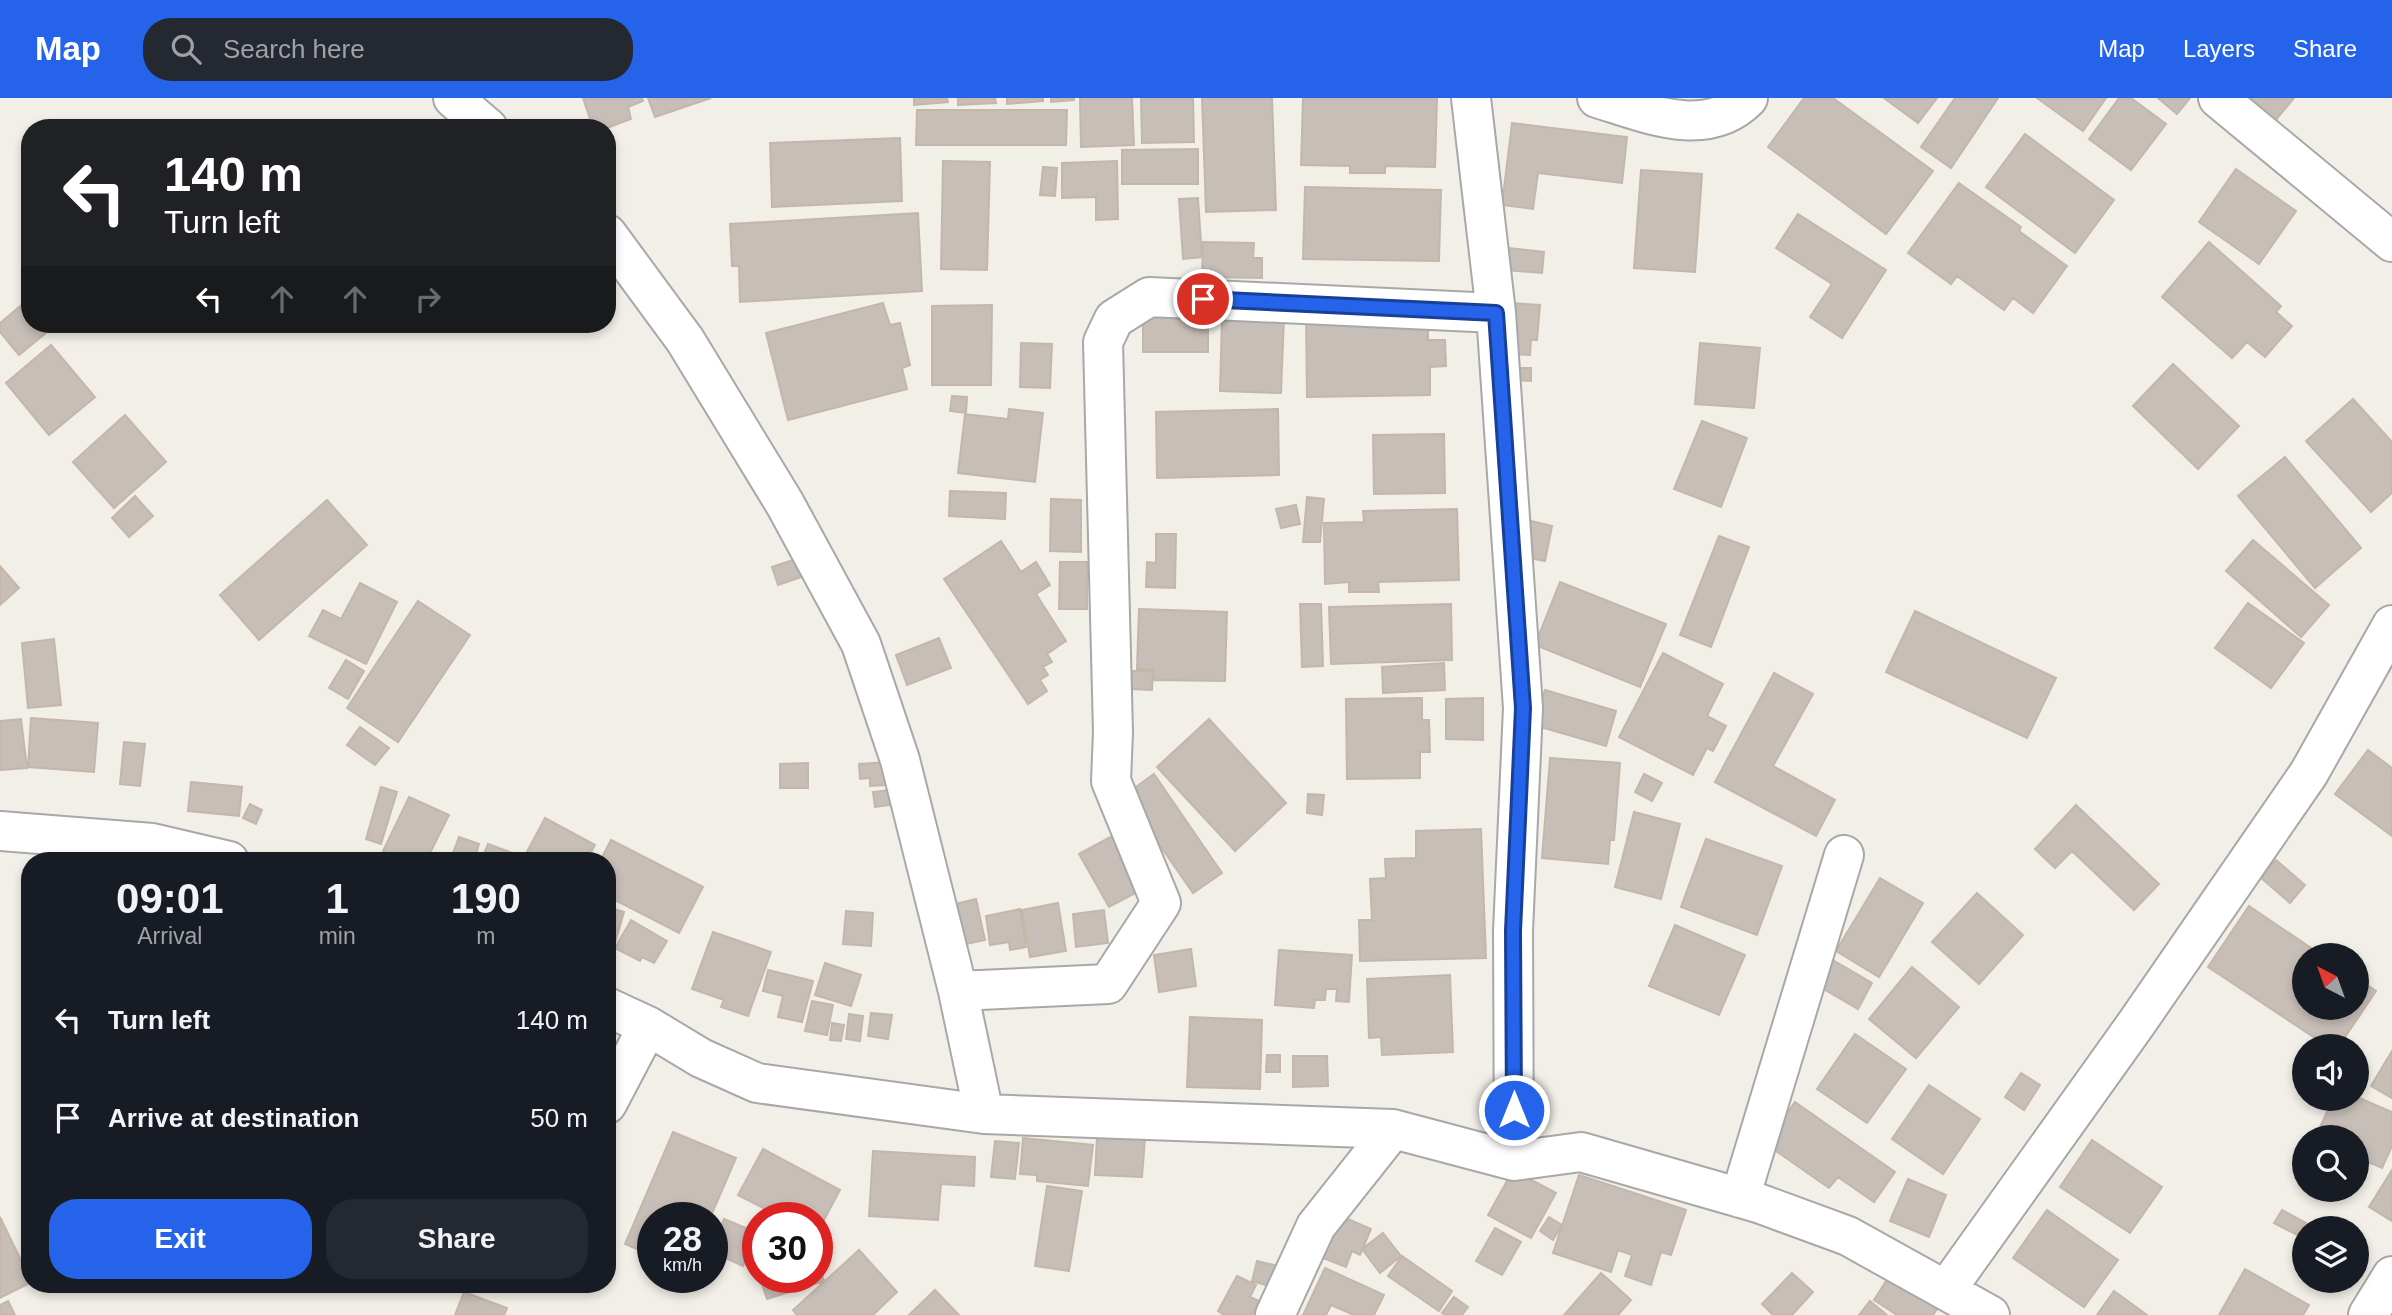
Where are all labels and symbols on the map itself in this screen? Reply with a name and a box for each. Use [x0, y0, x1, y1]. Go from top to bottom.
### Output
pin [1173, 269, 1233, 329]
north arrow [2292, 943, 2370, 1020]
position arrow [1477, 1073, 1551, 1147]
speed limit sign: 30 [742, 1202, 833, 1293]

